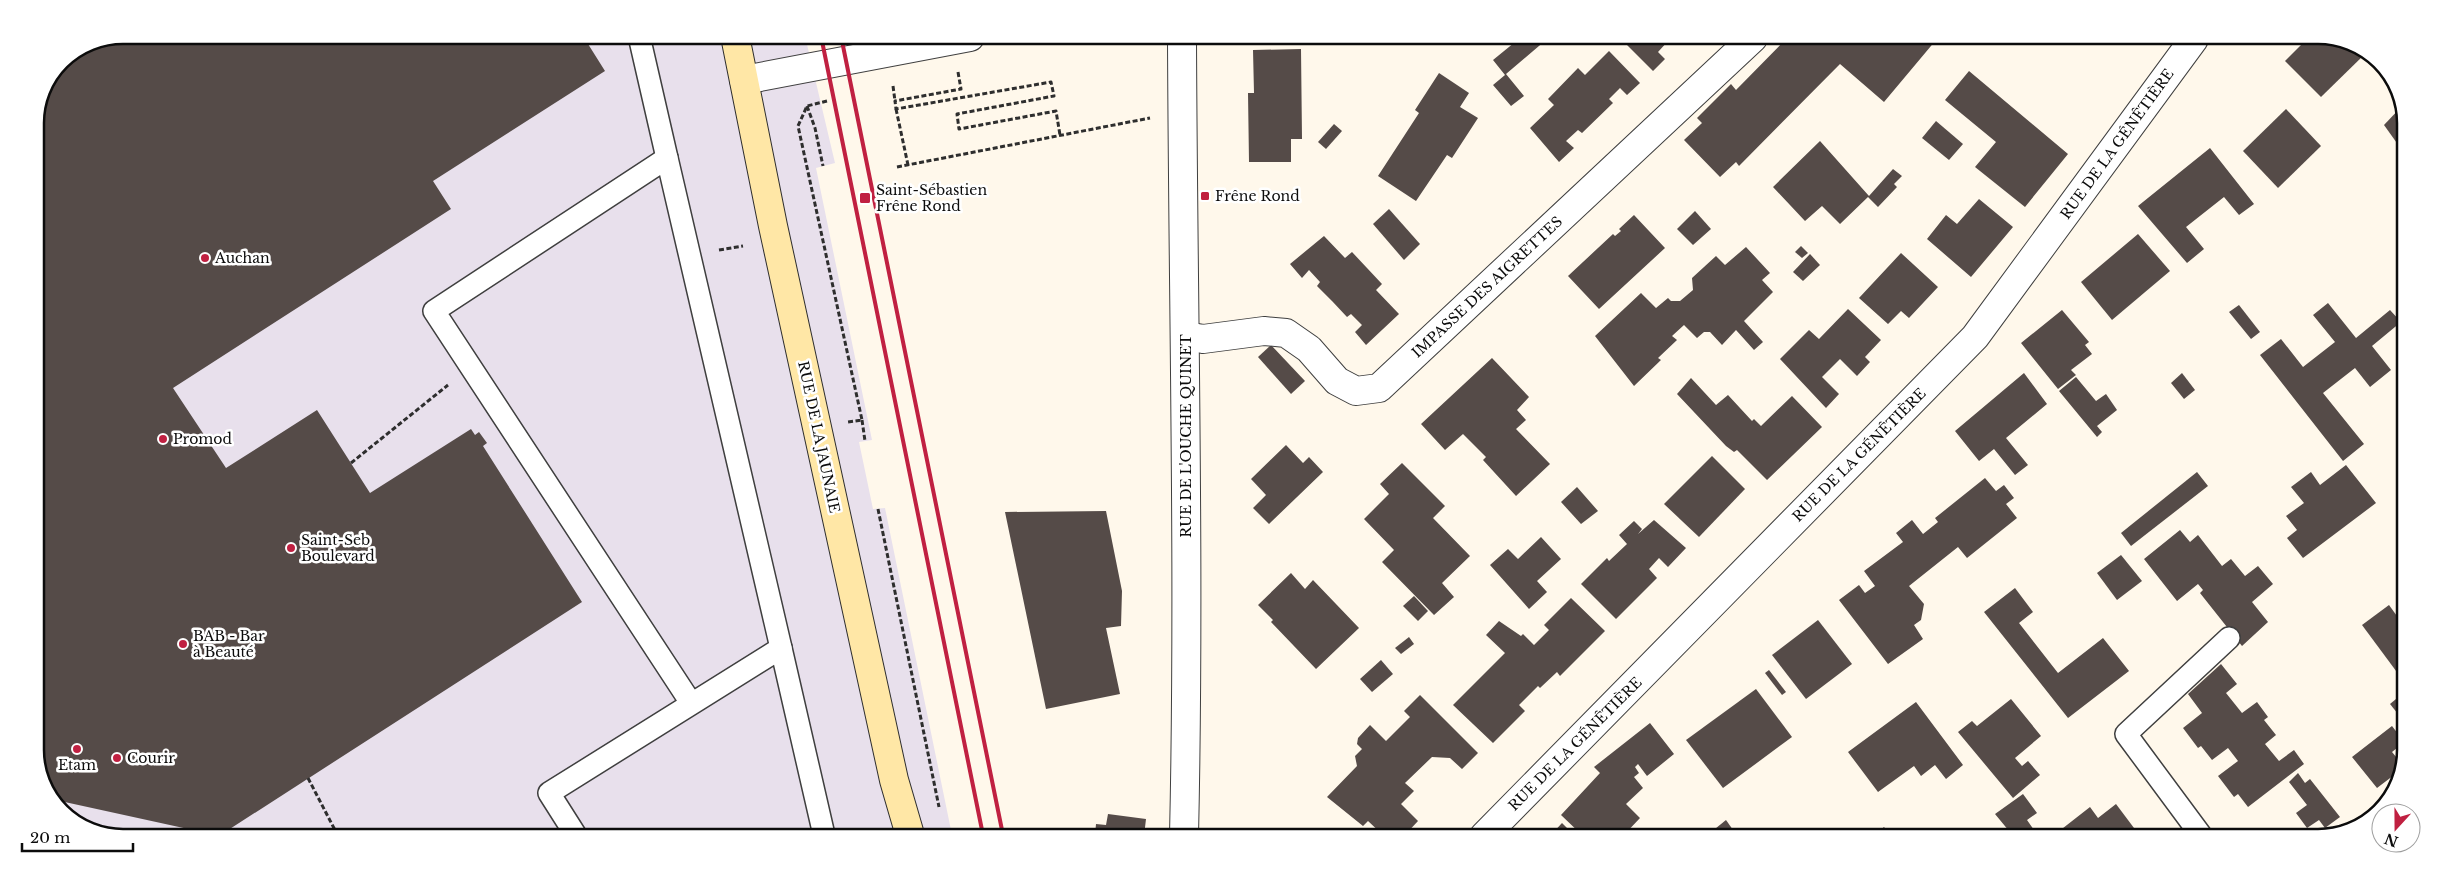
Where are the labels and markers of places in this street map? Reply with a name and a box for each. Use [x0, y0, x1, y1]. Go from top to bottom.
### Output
place label: Saint-Sébastien Frêne Rond [876, 181, 987, 215]
place label: Frêne Rond [1215, 187, 1300, 205]
marker: Frêne Rond [1199, 190, 1211, 202]
marker: Saint-Sébastien Frêne Rond [858, 191, 872, 205]
place label: Auchan [214, 249, 270, 267]
marker: Auchan [199, 252, 211, 264]
place label: Promod [173, 430, 232, 448]
marker: Promod [157, 433, 169, 445]
place label: Saint-Seb Boulevard [301, 531, 375, 565]
marker: Saint-Seb Boulevard [285, 542, 297, 554]
place label: BAB - Bar à Beauté [193, 627, 265, 661]
marker: BAB - Bar à Beauté [177, 638, 189, 650]
marker: Etam [71, 743, 83, 755]
place label: Courir [127, 749, 175, 767]
marker: Courir [111, 752, 123, 764]
place label: Etam [58, 756, 96, 774]

